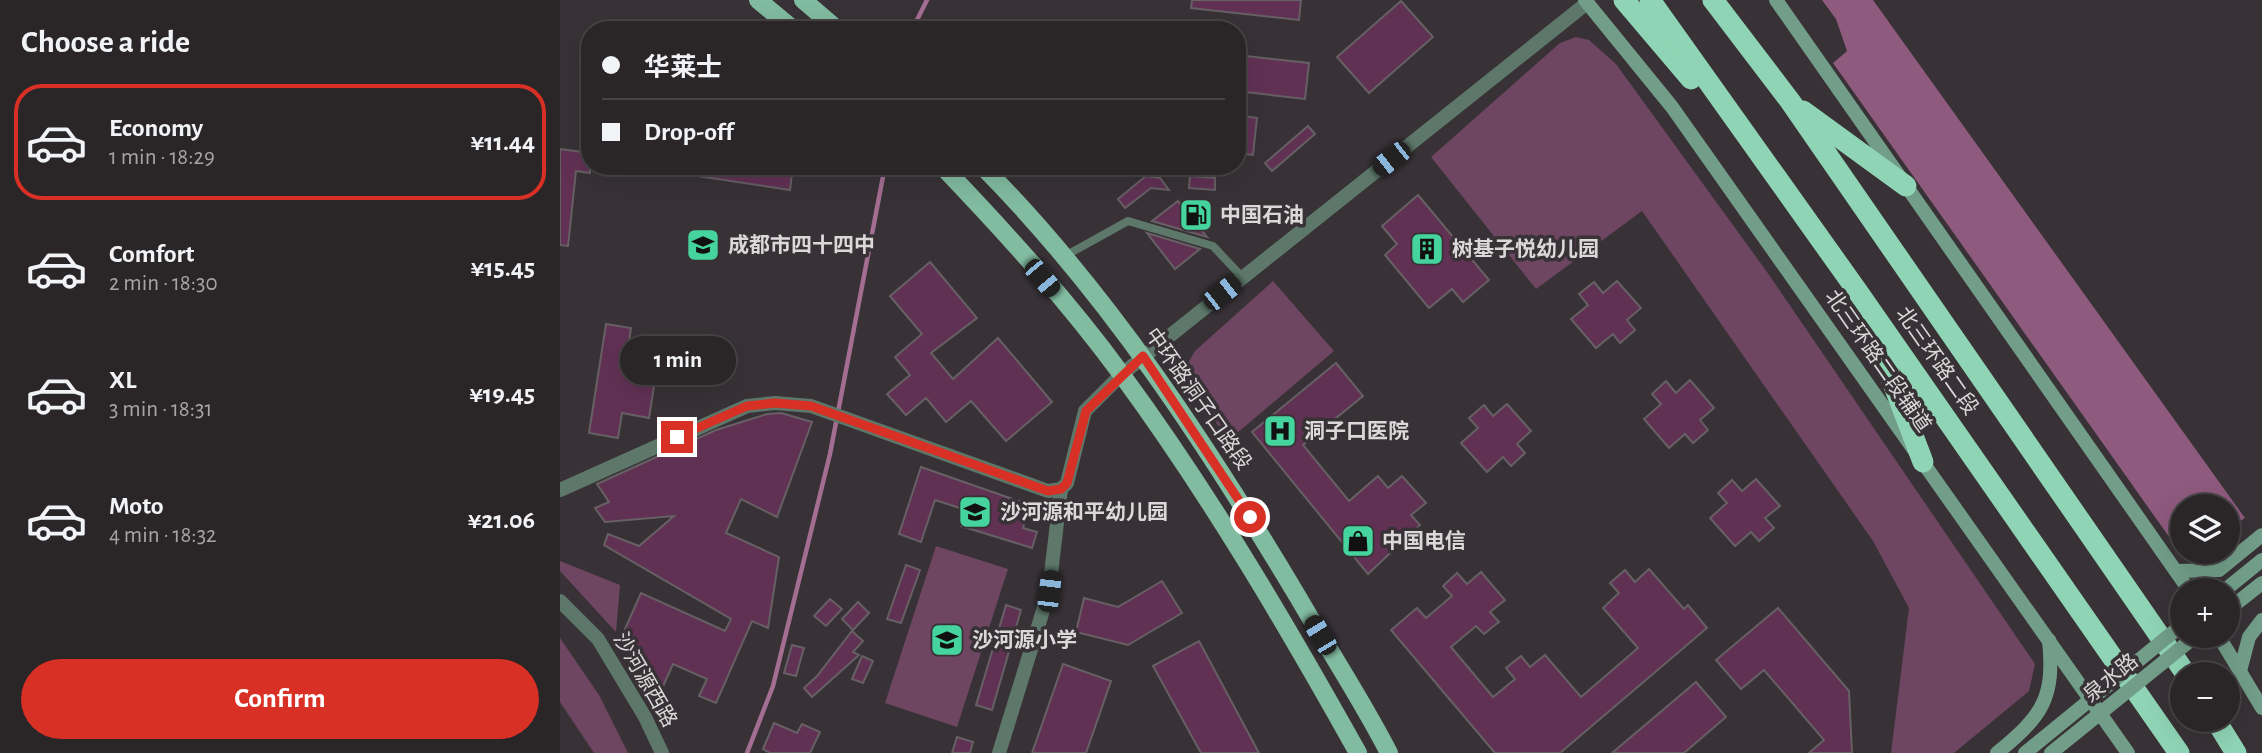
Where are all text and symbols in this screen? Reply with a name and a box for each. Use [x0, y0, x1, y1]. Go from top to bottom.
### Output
text: Choose a ride [21, 26, 190, 58]
text: 华莱士 [644, 55, 722, 81]
icon: car [25, 111, 88, 174]
text: Economy [109, 115, 203, 141]
text: Drop-off [644, 119, 733, 145]
text: ¥11.44 [470, 129, 535, 155]
car [1368, 138, 1415, 180]
text: 1 min · 18:29 [109, 146, 215, 169]
fuel station icon: 中国石油 [1177, 196, 1215, 234]
place label: 中国石油 [1220, 204, 1304, 226]
school or university icon: 成都市四十四中 [684, 226, 722, 264]
building icon: 树基子悦幼儿园 [1408, 230, 1446, 268]
place label: 成都市四十四中 [728, 234, 875, 256]
icon: car [25, 237, 88, 300]
place label: 树基子悦幼儿园 [1452, 238, 1599, 260]
text: Comfort [109, 241, 194, 267]
text: ¥15.45 [470, 255, 535, 281]
car [1021, 255, 1064, 301]
text: 2 min · 18:30 [109, 272, 218, 295]
car [1199, 272, 1246, 314]
street label: 北三环路二段辅道 [1819, 285, 1937, 437]
street label: 北三环路二段 [1891, 302, 1983, 420]
street label: 中环路洞子口路段 [1141, 324, 1256, 474]
callout: 1 min [619, 336, 735, 384]
text: 1 min [654, 349, 702, 372]
icon: car [25, 363, 88, 426]
text: XL [109, 367, 136, 393]
text: ¥19.45 [469, 381, 535, 407]
text: 3 min · 18:31 [109, 398, 212, 421]
hospital icon: 洞子口医院 [1261, 412, 1299, 450]
place label: 洞子口医院 [1304, 420, 1409, 442]
route end [661, 421, 693, 453]
icon: car [25, 489, 88, 552]
text: Moto [109, 493, 164, 519]
school or university icon: 沙河源和平幼儿园 [956, 493, 994, 531]
map controls [2170, 494, 2240, 732]
button: layers [2170, 494, 2240, 564]
place label: 沙河源和平幼儿园 [1000, 501, 1168, 523]
route start [1234, 501, 1266, 533]
text: ¥21.06 [468, 507, 535, 533]
shop icon: 中国电信 [1339, 522, 1377, 560]
text: 4 min · 18:32 [109, 524, 217, 547]
place label: 中国电信 [1382, 529, 1466, 552]
car [1037, 569, 1062, 613]
button: + [2170, 578, 2240, 648]
car [1301, 612, 1340, 658]
school or university icon: 沙河源小学 [928, 621, 966, 659]
street label: 沙河源西路 [610, 629, 681, 731]
place label: 沙河源小学 [972, 629, 1077, 651]
street label: 泉水路 [2079, 649, 2142, 706]
button: Confirm [21, 659, 539, 739]
button: − [2170, 662, 2240, 732]

